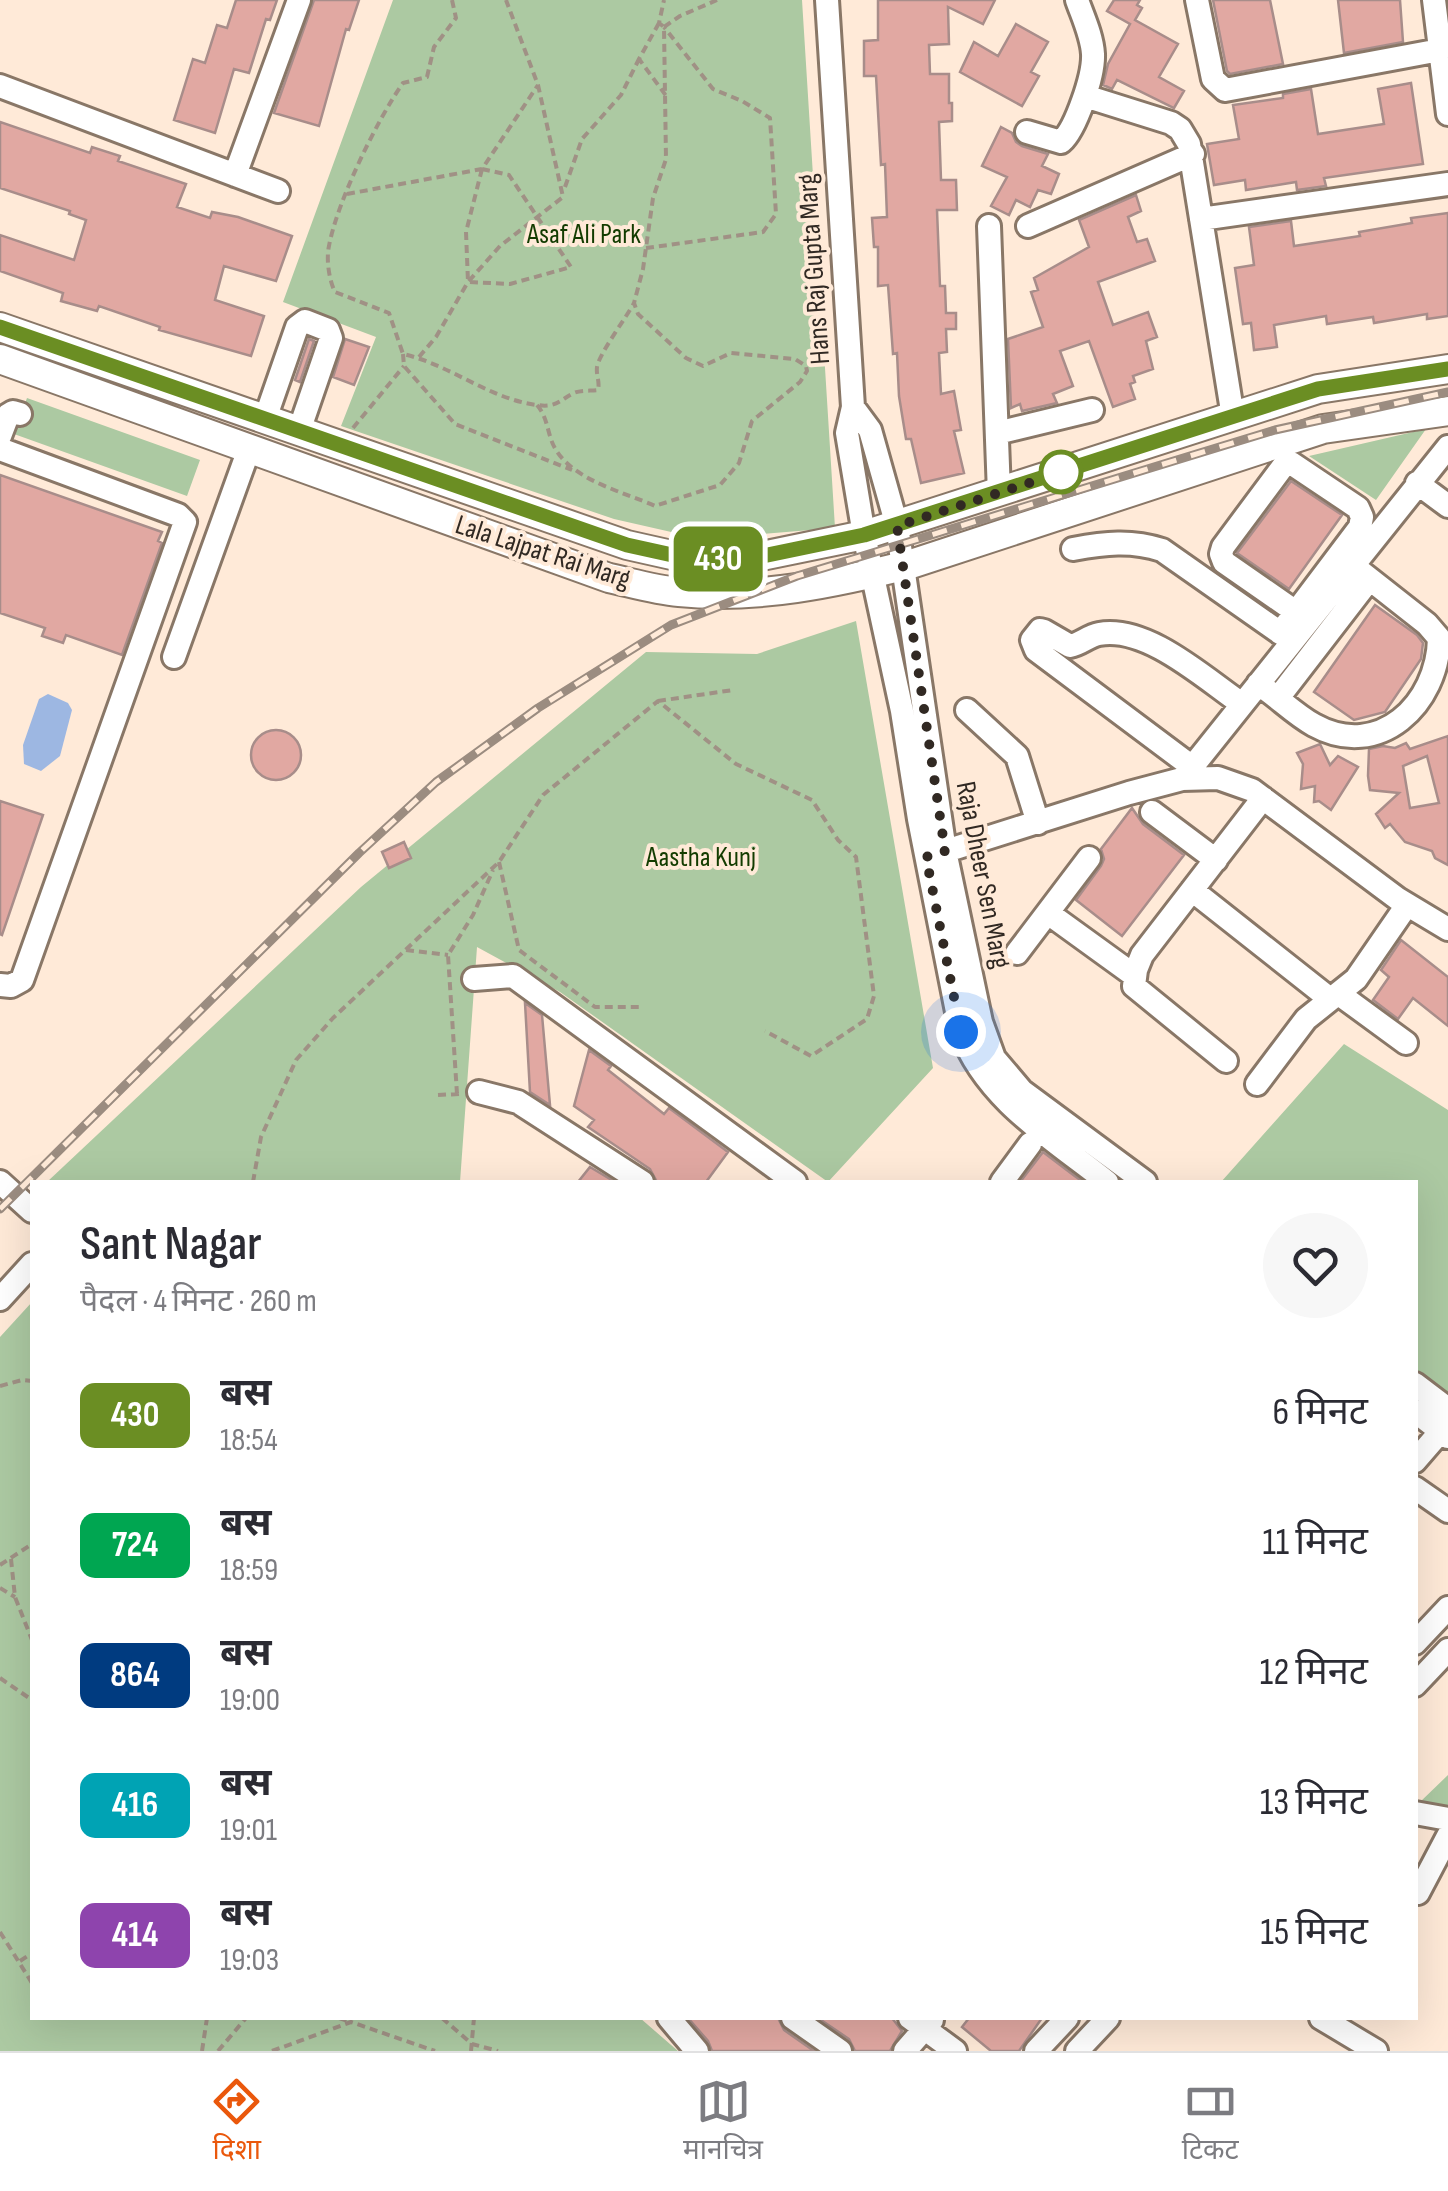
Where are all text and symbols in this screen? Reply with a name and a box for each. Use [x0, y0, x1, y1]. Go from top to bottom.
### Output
street label: Hans Raj Gupta Marg [791, 173, 837, 365]
park label: Asaf Ali Park [526, 218, 641, 251]
unlabelled marker [1040, 451, 1082, 493]
street label: Lala Lajpat Rai Marg [451, 508, 635, 596]
line badge: 430 [660, 526, 776, 592]
text: 430 [694, 538, 742, 581]
street label: Raja Dheer Sen Marg [949, 779, 1017, 971]
park label: Aastha Kunj [645, 841, 756, 874]
your location [936, 1007, 986, 1057]
button: heart [1263, 1213, 1368, 1318]
text: Sant Nagar [80, 1216, 262, 1273]
text: पैदल · 4 मिनट · 260 m [80, 1282, 317, 1321]
text: बस [220, 1371, 272, 1416]
text: 6 मिनट [1273, 1390, 1368, 1435]
text: 430 [111, 1394, 159, 1437]
text: 18:54 [220, 1421, 278, 1460]
text: बस [220, 1501, 272, 1546]
text: 11 मिनट [1263, 1520, 1368, 1565]
text: 724 [112, 1524, 158, 1567]
text: 18:59 [220, 1551, 278, 1590]
text: बस [220, 1631, 272, 1676]
text: 12 मिनट [1260, 1650, 1368, 1695]
text: 864 [110, 1654, 160, 1697]
text: 19:00 [220, 1681, 280, 1720]
text: बस [220, 1761, 272, 1806]
text: 13 मिनट [1260, 1780, 1368, 1825]
text: 416 [112, 1784, 158, 1827]
text: 19:01 [220, 1811, 277, 1850]
text: बस [220, 1891, 272, 1936]
text: 15 मिनट [1261, 1910, 1368, 1955]
text: 414 [112, 1914, 158, 1957]
text: 19:03 [220, 1941, 279, 1980]
tab: दिशा [209, 2074, 264, 2170]
tab: मानचित्र [683, 2074, 763, 2170]
tab: टिकट [1182, 2074, 1239, 2170]

